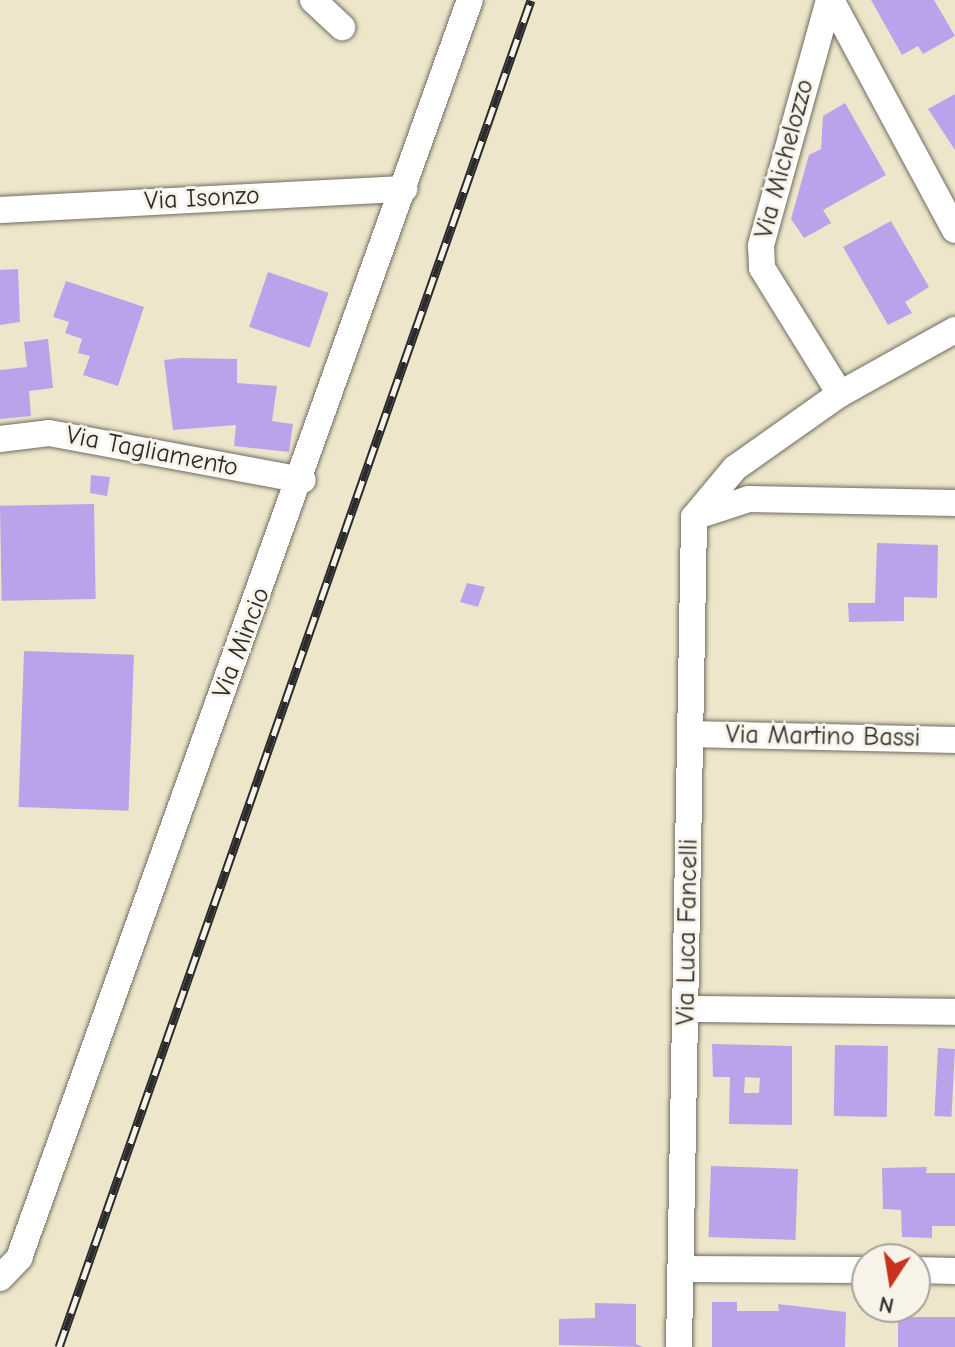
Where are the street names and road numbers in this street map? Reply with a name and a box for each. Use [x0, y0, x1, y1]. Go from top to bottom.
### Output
street label: Via Michelozzo [749, 76, 821, 242]
street label: Via Isonzo [144, 180, 260, 218]
street label: Via Tagliamento [63, 420, 241, 484]
street label: Via Mincio [207, 583, 277, 703]
street label: Via Martino Bassi [725, 720, 921, 754]
street label: Via Luca Fancelli [671, 838, 705, 1026]

